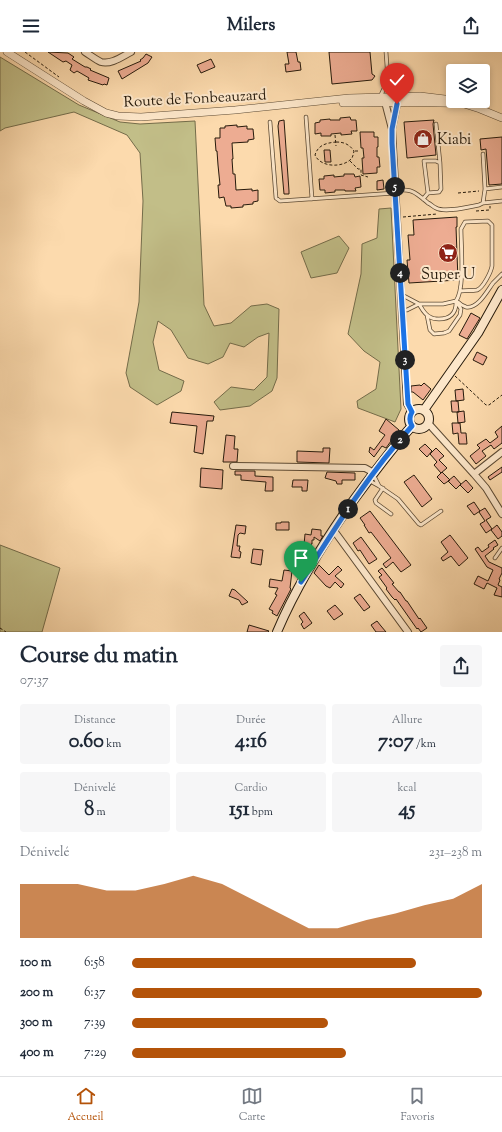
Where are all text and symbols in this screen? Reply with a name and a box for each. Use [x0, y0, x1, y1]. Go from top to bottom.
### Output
text: Milers [227, 13, 275, 39]
icon: menu [20, 15, 42, 37]
icon: share [460, 15, 482, 37]
pin [380, 63, 414, 104]
map controls [446, 64, 490, 108]
button: layers [446, 64, 490, 108]
icon: check [386, 69, 408, 91]
street label: Route de Fonbeauzard [123, 85, 268, 114]
shop icon: Kiabi [412, 128, 434, 150]
place label: Kiabi [437, 130, 471, 151]
pin: 5 [385, 177, 405, 197]
text: 5 [393, 179, 397, 195]
supermarket icon: Super U [437, 242, 459, 264]
pin: 4 [390, 263, 410, 283]
text: 4 [397, 265, 403, 281]
place label: Super U [421, 265, 475, 286]
pin: 3 [395, 350, 415, 370]
text: 3 [403, 352, 407, 368]
pin: 2 [390, 430, 410, 450]
text: 2 [397, 432, 403, 448]
pin: 1 [338, 499, 358, 519]
text: 1 [346, 501, 350, 517]
pin [284, 541, 318, 582]
icon: arrive [290, 547, 312, 569]
text: Course du matin [20, 641, 178, 673]
button: share [440, 645, 482, 687]
text: 07:37 [20, 672, 49, 690]
text: Distance [74, 712, 116, 728]
text: Durée [236, 712, 266, 728]
text: Allure [392, 712, 422, 728]
text: 0.60 [69, 728, 104, 757]
text: 4:16 [235, 728, 267, 757]
text: 7:07 [378, 728, 414, 757]
text: km [104, 736, 121, 752]
text: /km [414, 736, 436, 752]
text: Dénivelé [74, 780, 116, 796]
text: Cardio [234, 780, 268, 796]
text: kcal [398, 780, 416, 796]
text: 8 [84, 796, 94, 825]
text: 151 [229, 796, 250, 825]
text: 45 [399, 796, 415, 825]
text: m [94, 804, 106, 820]
text: bpm [250, 804, 273, 820]
text: Dénivelé [20, 844, 70, 862]
text: 231–238 m [429, 844, 482, 862]
text: 100 m [20, 954, 52, 972]
text: 6:58 [84, 954, 105, 972]
text: 200 m [20, 984, 53, 1002]
text: 6:37 [84, 984, 105, 1002]
text: 300 m [20, 1014, 52, 1032]
text: 7:39 [84, 1014, 105, 1032]
text: 400 m [20, 1044, 54, 1062]
text: 7:29 [84, 1044, 106, 1062]
tab: Accueil [68, 1085, 104, 1125]
tab: Carte [239, 1085, 265, 1125]
tab: Favoris [401, 1085, 434, 1125]

